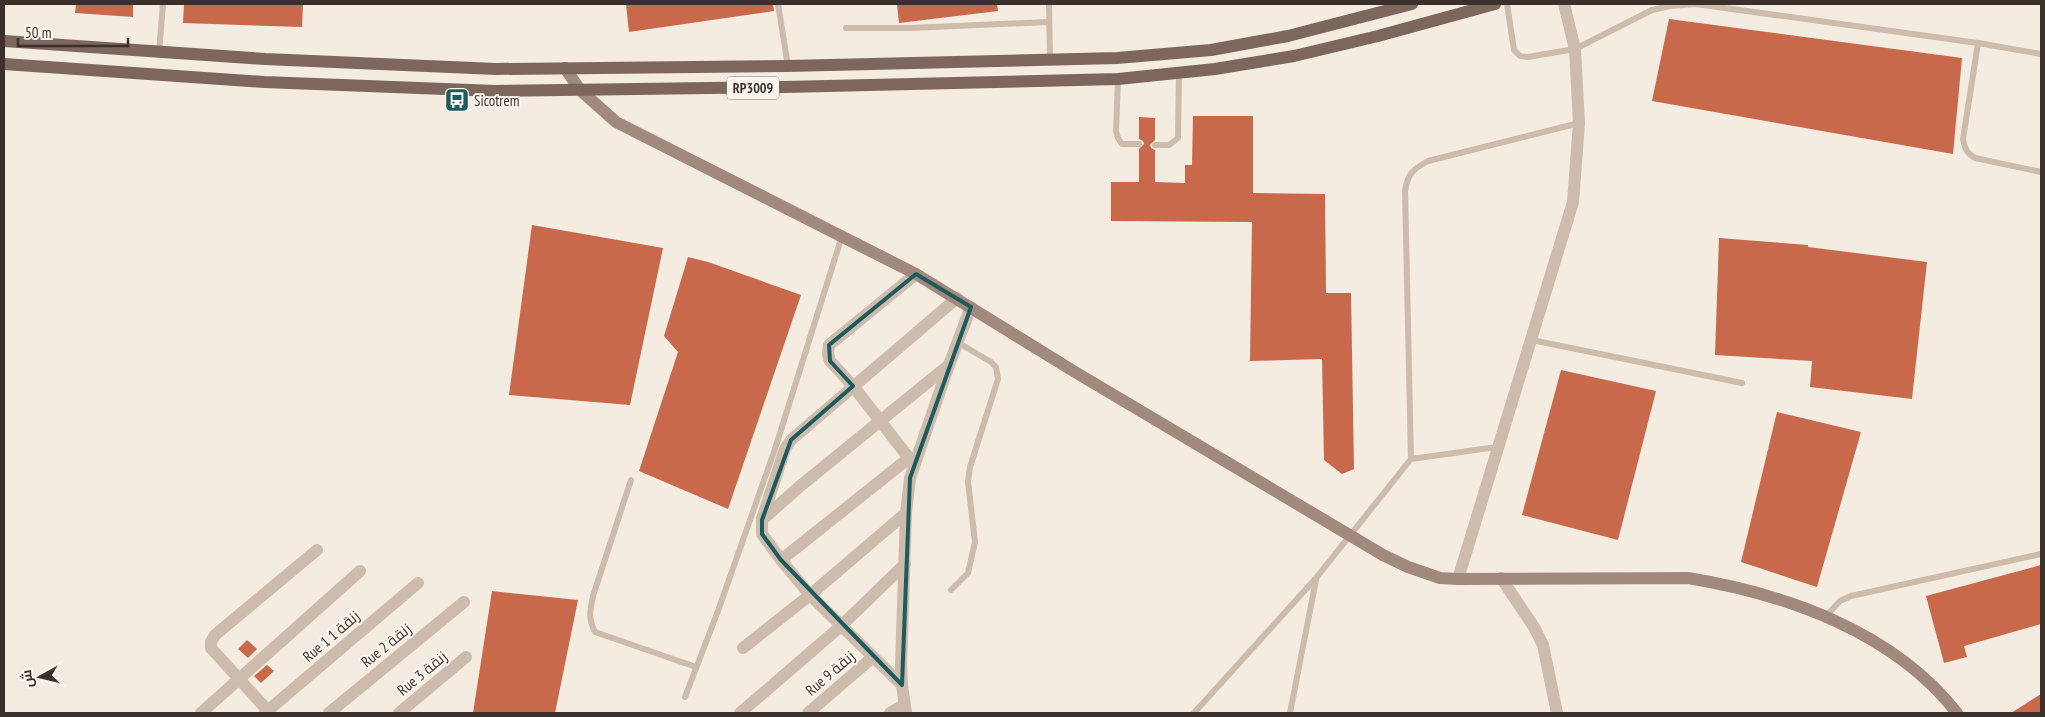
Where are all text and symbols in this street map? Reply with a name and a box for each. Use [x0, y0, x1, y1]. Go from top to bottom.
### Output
scale bar [18, 15, 128, 47]
text: 50 m [25, 23, 51, 42]
road number: RP3009 [727, 76, 779, 100]
bus stop icon: Sicotrem [444, 87, 470, 113]
place label: Sicotrem [474, 91, 519, 110]
street label: Rue 1 زنقة 1 [299, 606, 363, 666]
street label: Rue 2 زنقة [357, 619, 415, 671]
street label: Rue 9 زنقة [801, 646, 859, 700]
street label: Rue 3 زنقة [393, 647, 451, 699]
north arrow [15, 652, 65, 702]
text: ش [17, 669, 37, 689]

